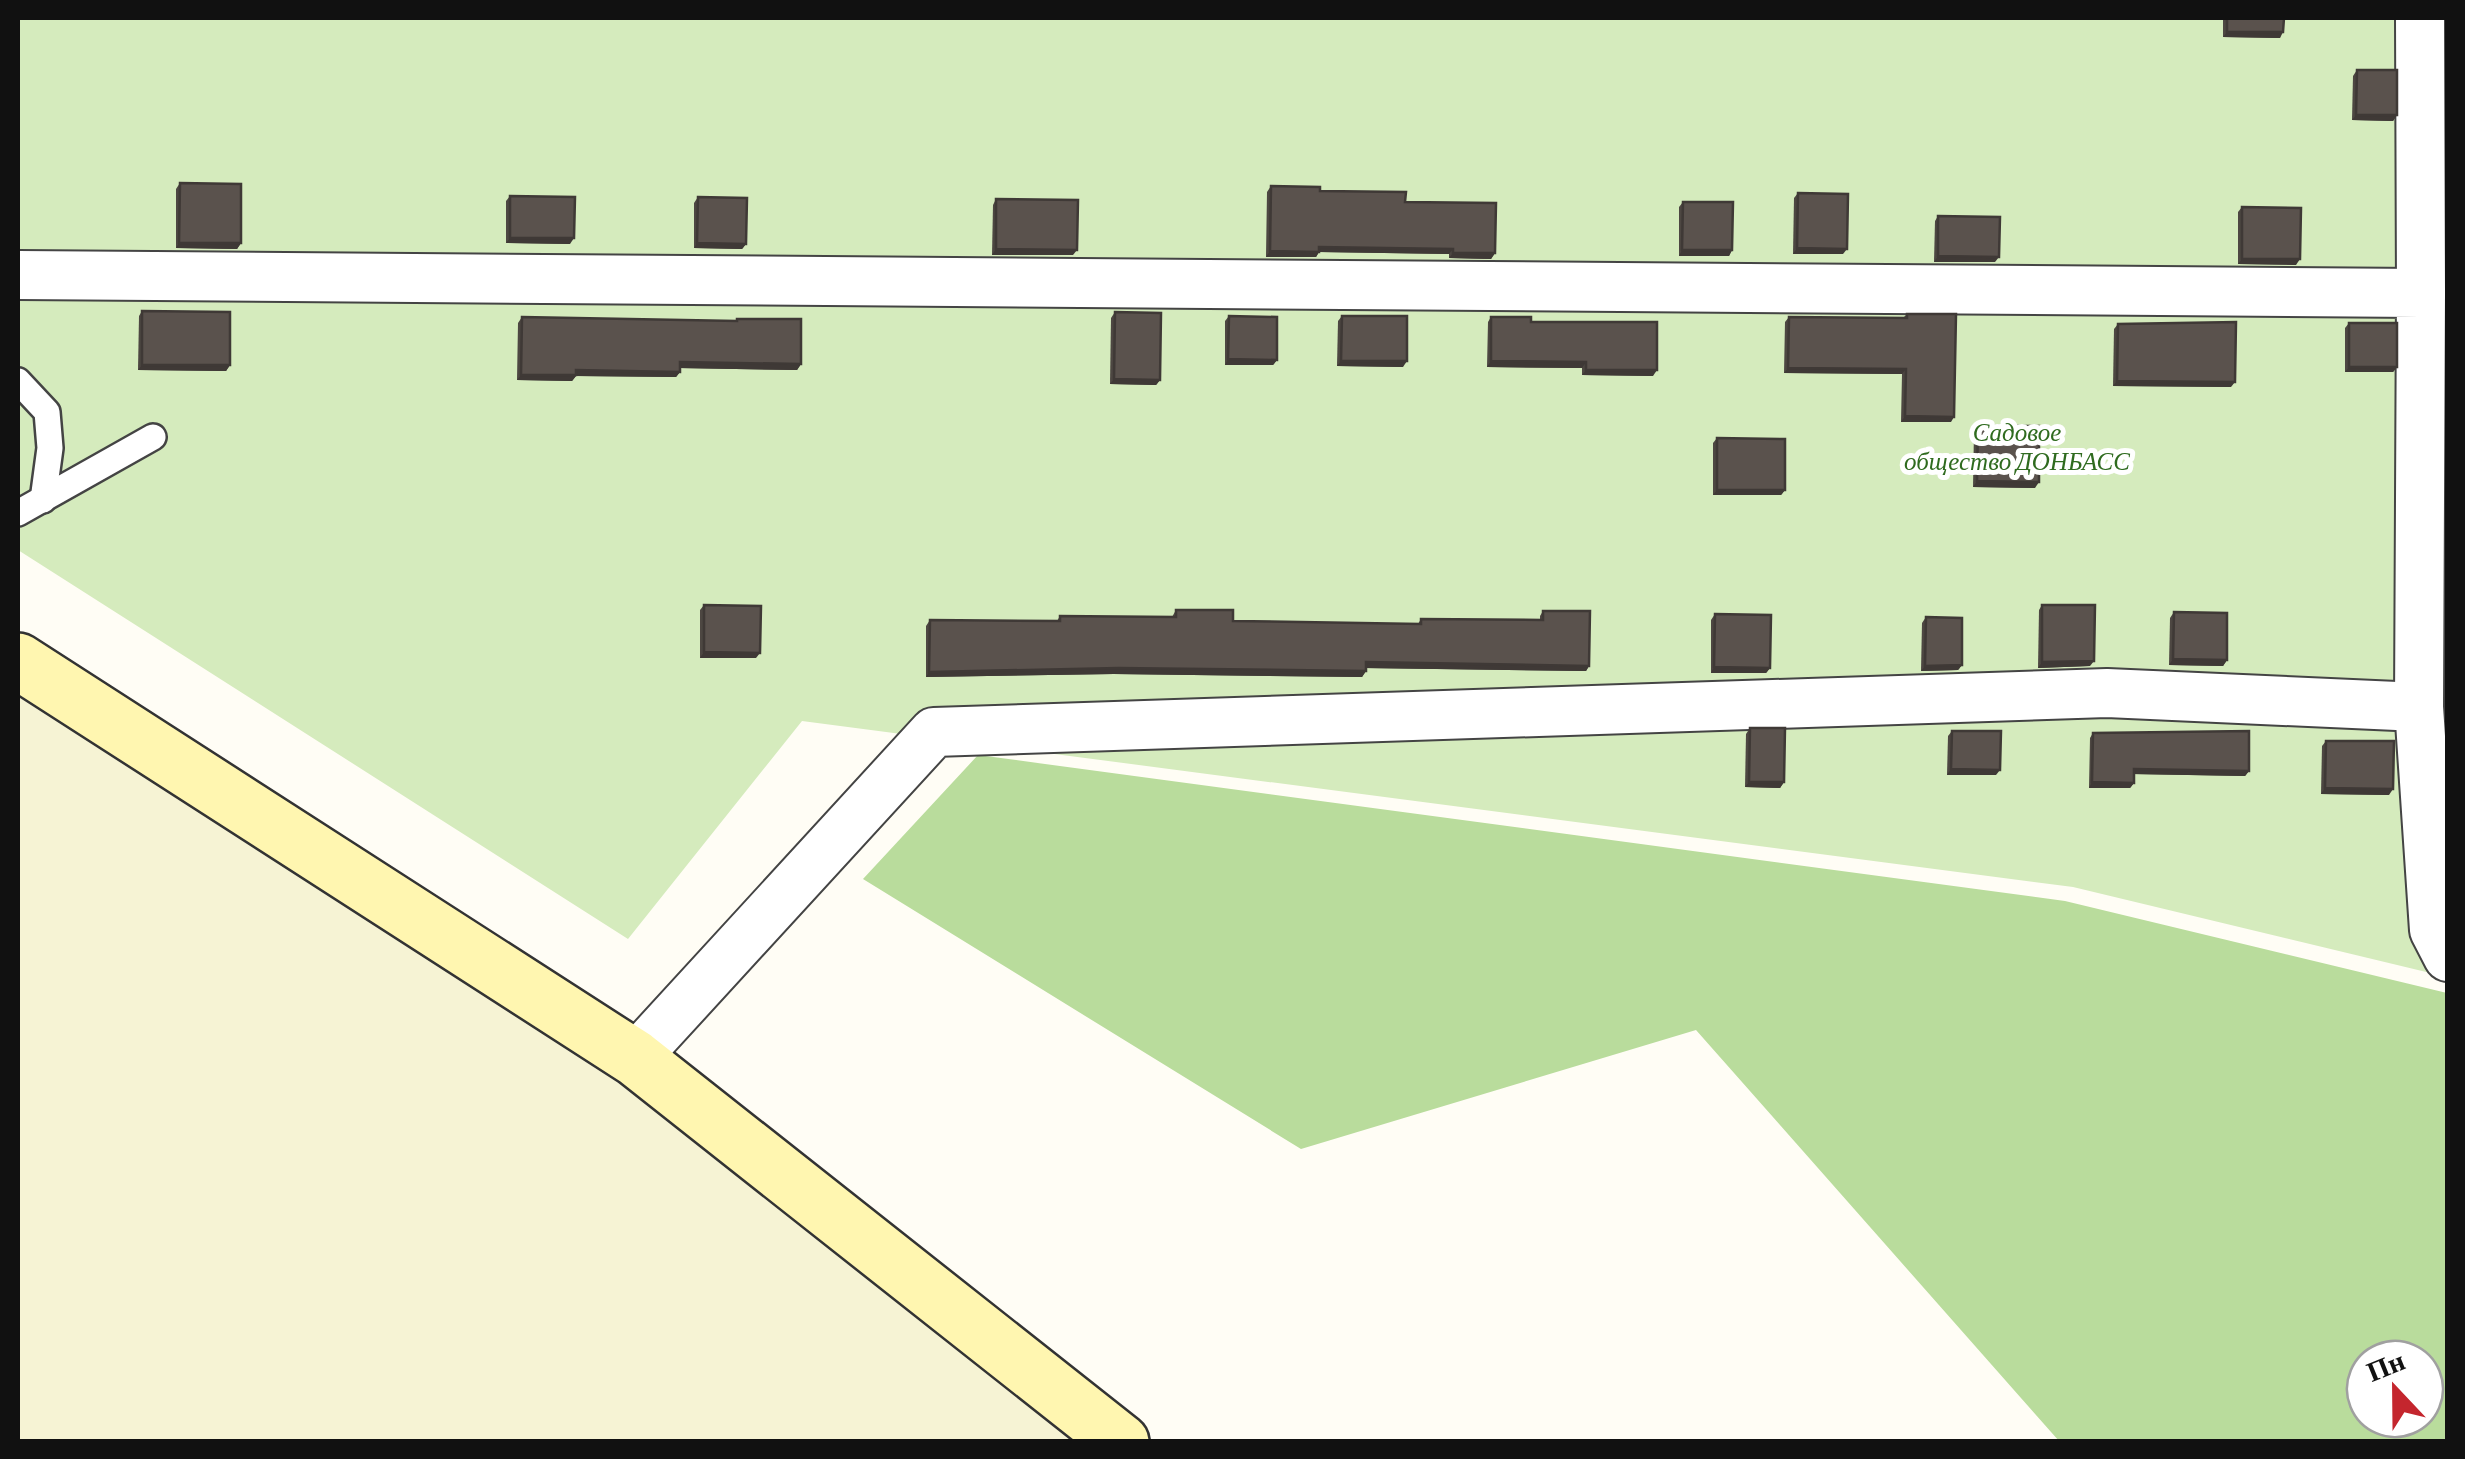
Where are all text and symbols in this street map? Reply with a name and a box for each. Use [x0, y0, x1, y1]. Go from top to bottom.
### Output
park label: Садовое общество ДОНБАСС [1904, 419, 2130, 475]
north arrow [2345, 1339, 2445, 1439]
text: Пн [2362, 1345, 2409, 1388]

